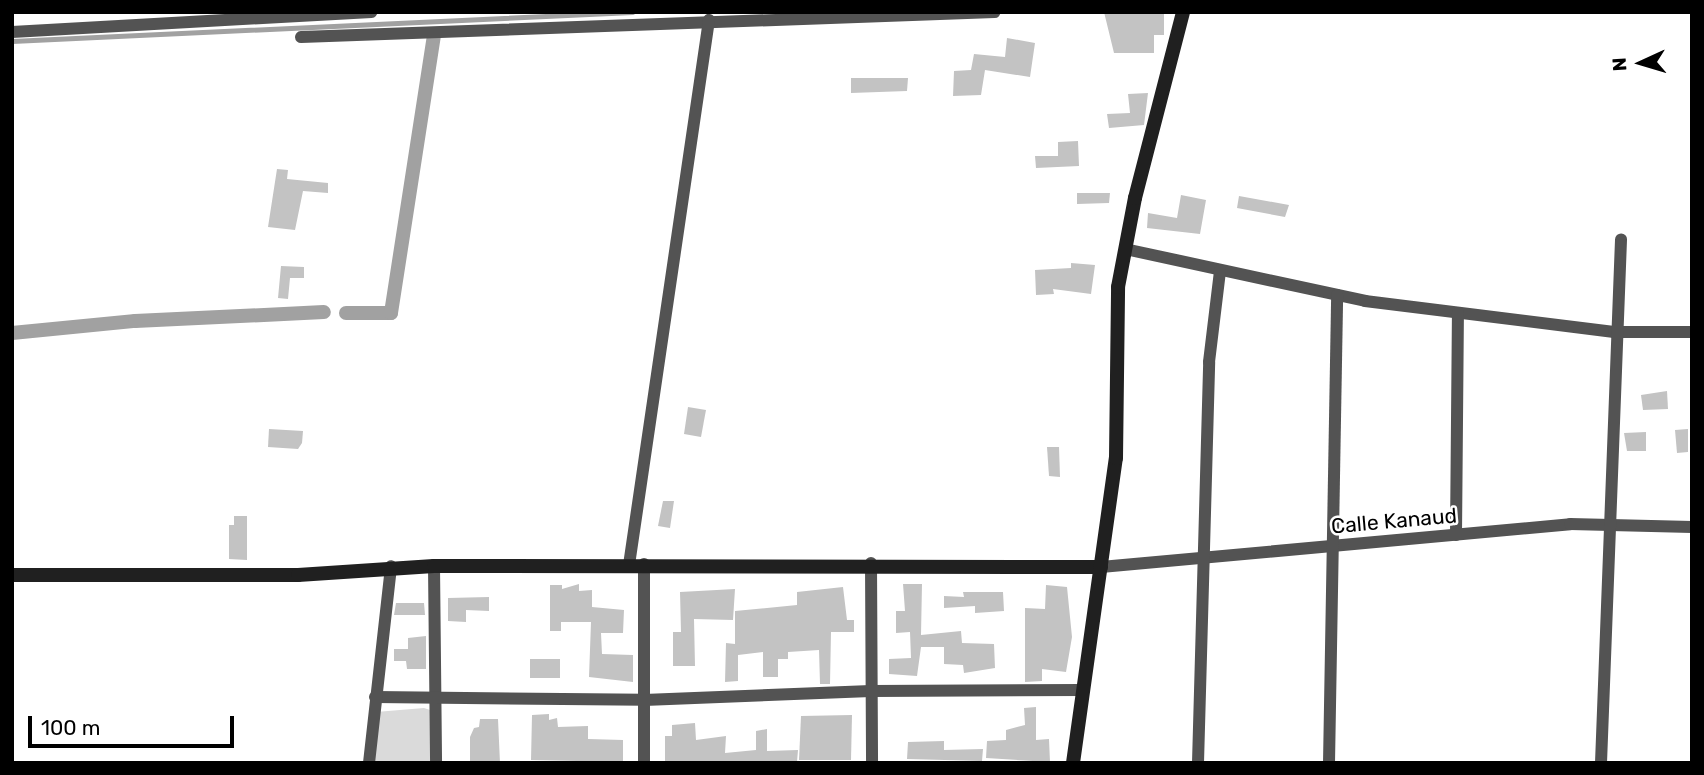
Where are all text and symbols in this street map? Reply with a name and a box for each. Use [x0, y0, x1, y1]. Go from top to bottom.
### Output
north arrow [1606, 28, 1676, 98]
text: N [1608, 57, 1632, 72]
street label: Calle Kanaud [1330, 503, 1458, 539]
scale bar [32, 702, 238, 746]
text: 100 m [41, 715, 100, 740]

